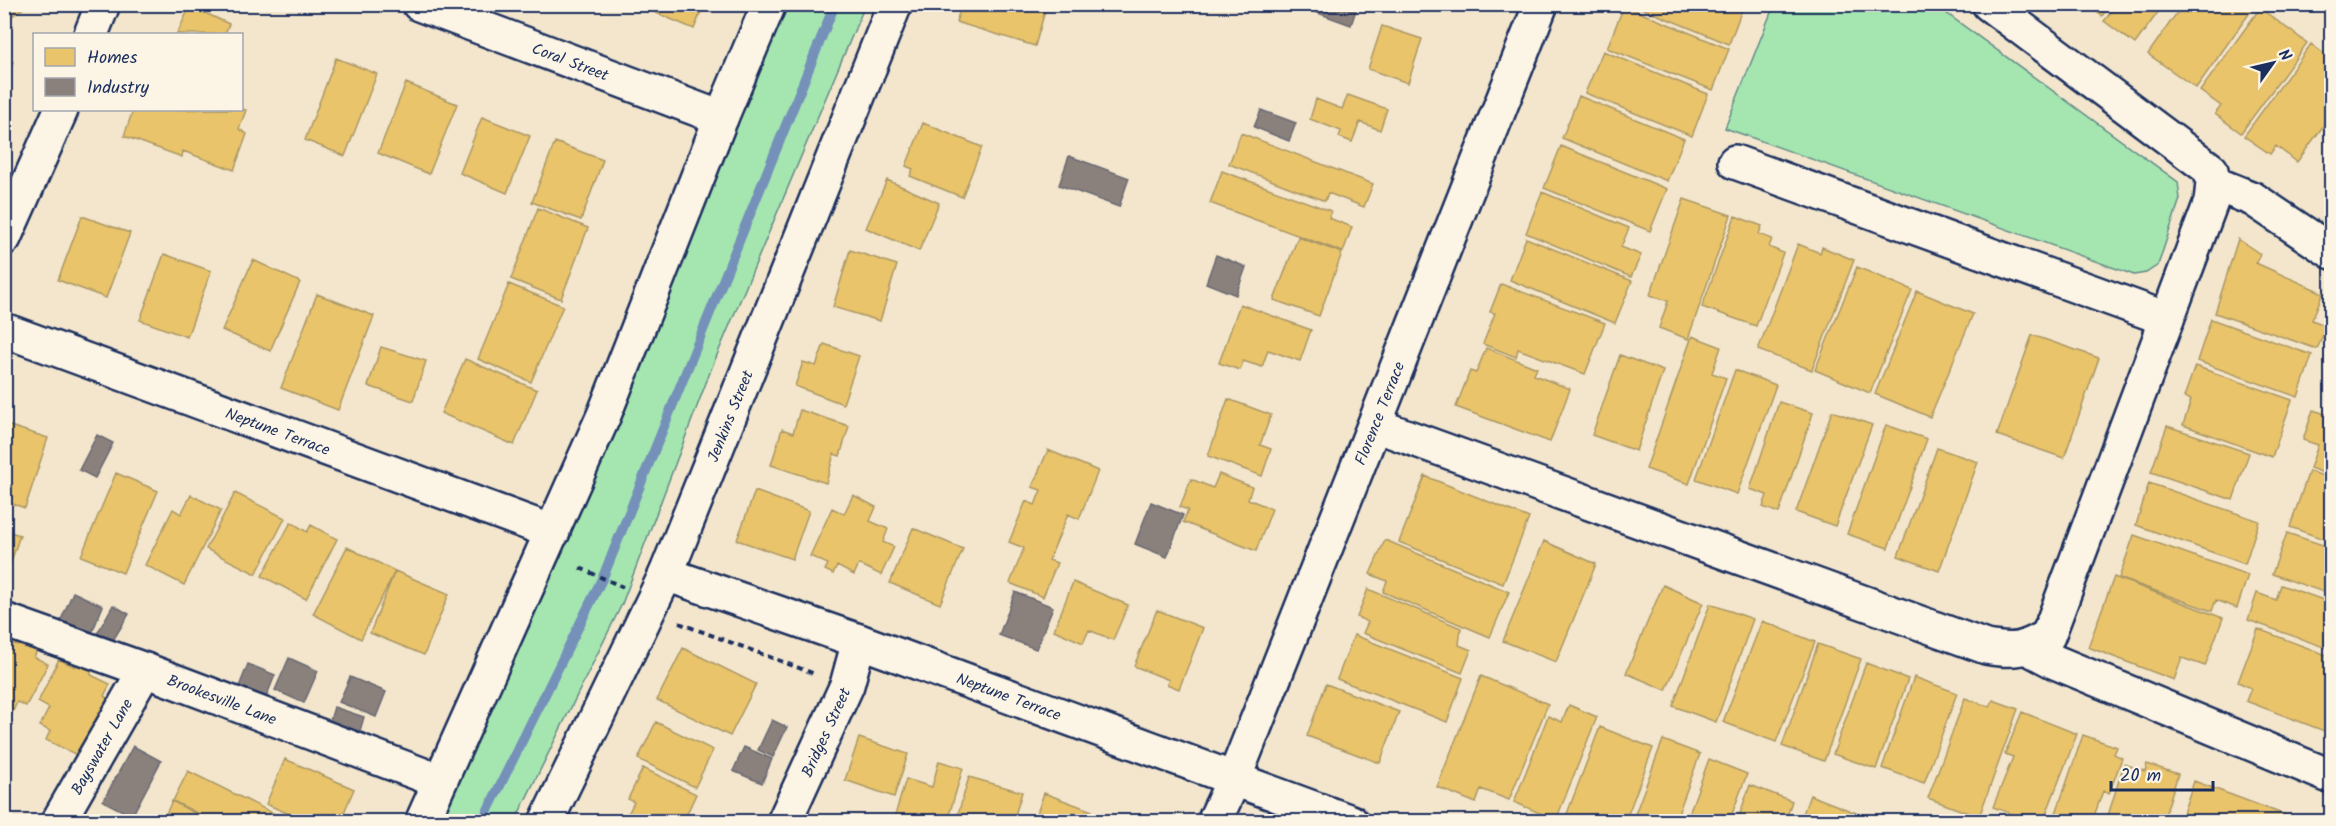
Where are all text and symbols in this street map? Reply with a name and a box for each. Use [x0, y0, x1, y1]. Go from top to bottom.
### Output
legend [33, 33, 243, 111]
north arrow [2243, 33, 2303, 93]
street label: Coral Street [528, 37, 613, 89]
text: Homes [87, 44, 138, 73]
text: N [2271, 44, 2297, 67]
text: Industry [87, 74, 149, 103]
street label: Florence Terrace [1349, 358, 1412, 469]
street label: Jenkins Street [701, 366, 761, 466]
street label: Neptune Terrace [222, 402, 333, 463]
street label: Neptune Terrace [952, 667, 1064, 728]
street label: Brookesville Lane [163, 668, 280, 733]
street label: Bridges Street [795, 683, 858, 781]
street label: Bayswater Lane [65, 694, 140, 800]
scale bar [2111, 754, 2213, 792]
text: 20 m [2120, 762, 2161, 791]

